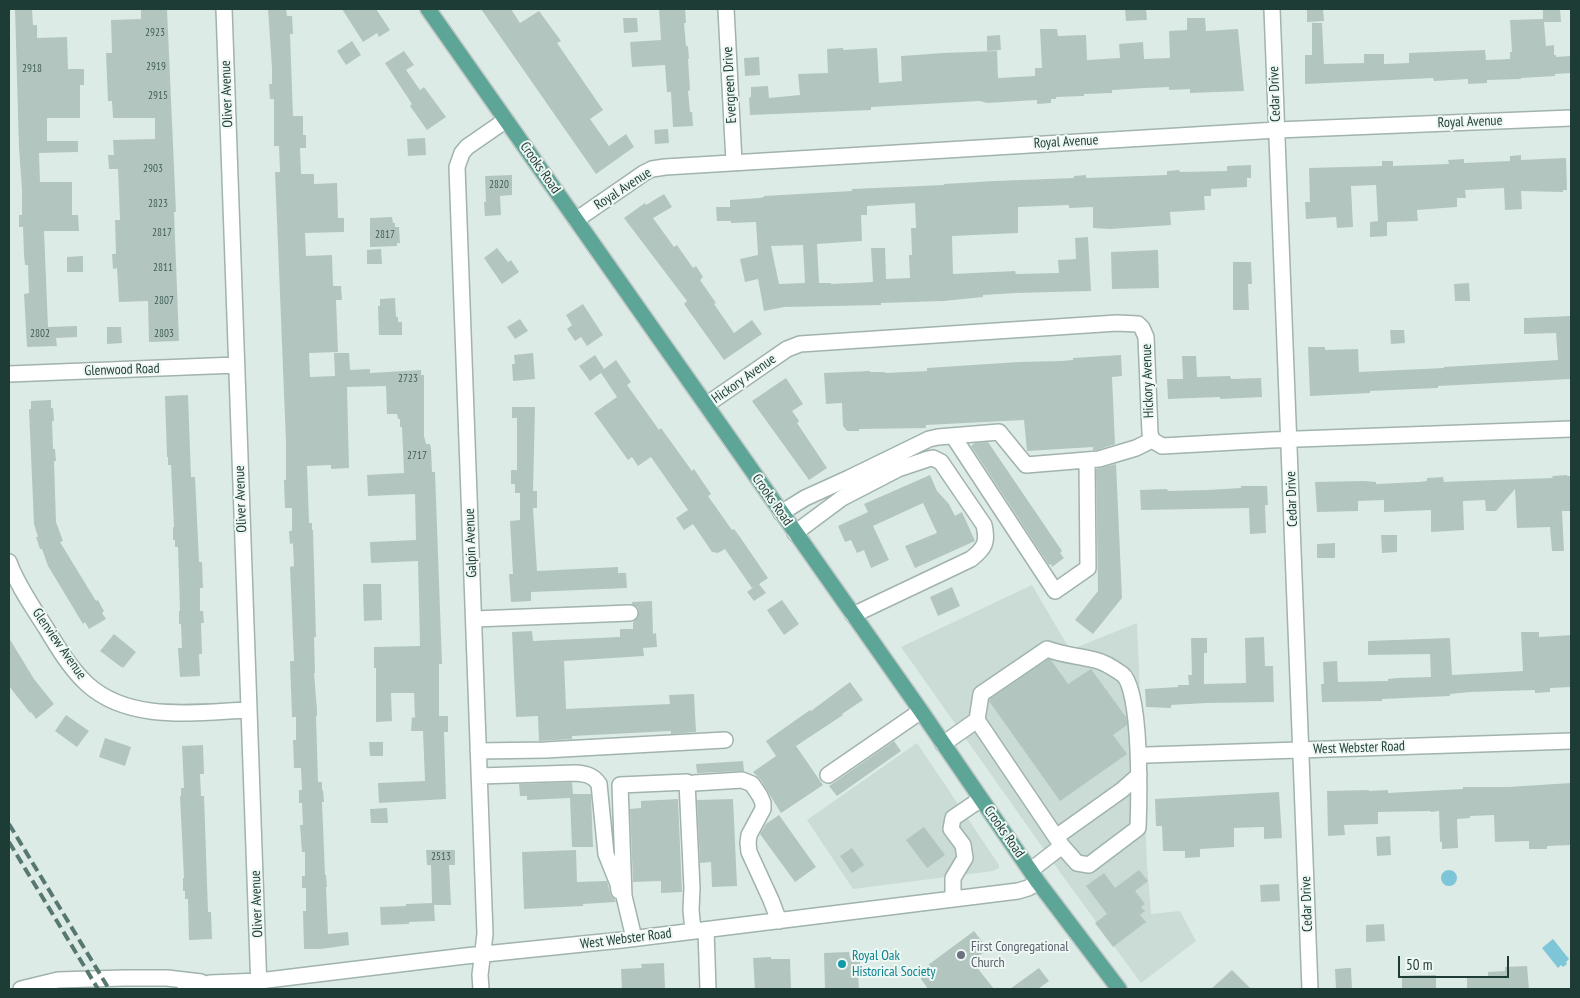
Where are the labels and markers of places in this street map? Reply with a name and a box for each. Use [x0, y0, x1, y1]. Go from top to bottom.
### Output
place label: First Congregational Church [971, 939, 1069, 972]
place label: Royal Oak Historical Society [852, 948, 936, 980]
marker: First Congregational Church [955, 949, 967, 961]
marker: Royal Oak Historical Society [836, 958, 848, 970]

